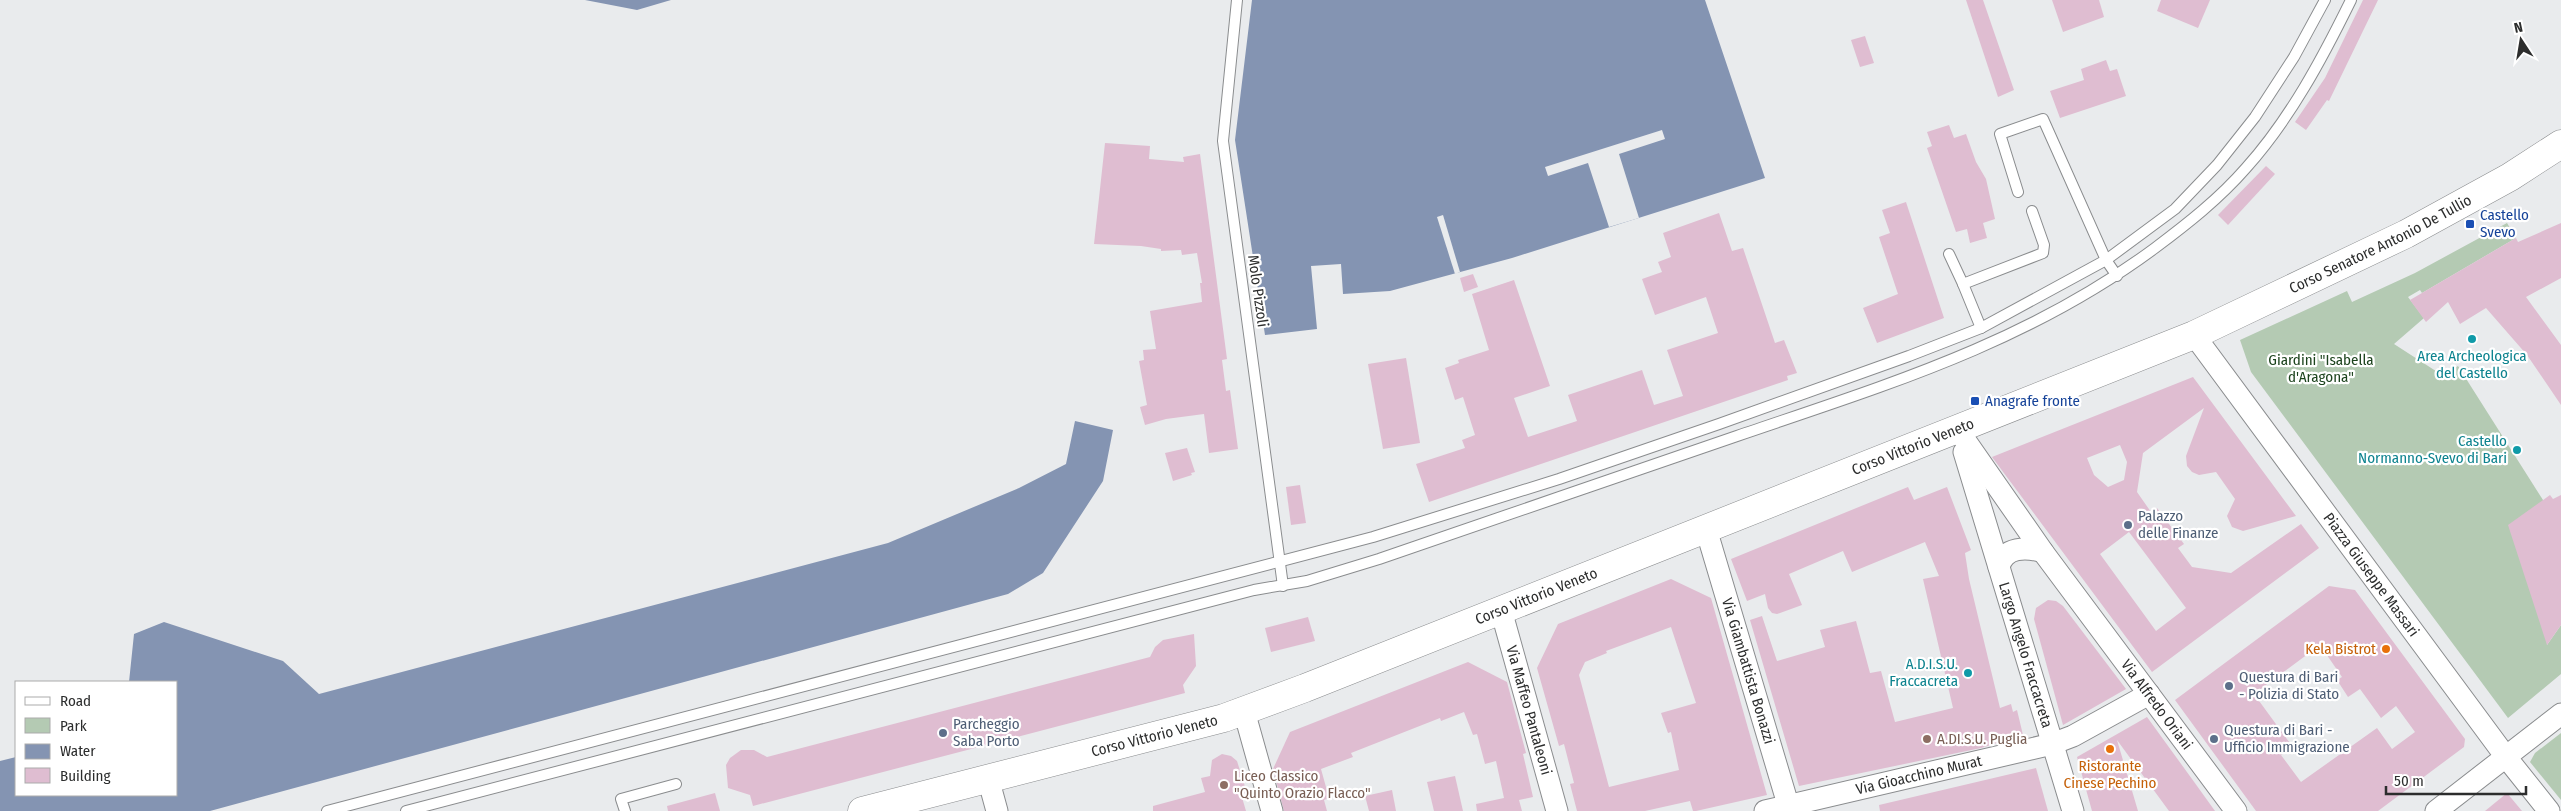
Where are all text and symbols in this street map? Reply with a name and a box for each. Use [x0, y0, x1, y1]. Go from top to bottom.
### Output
north arrow [2496, 15, 2546, 65]
text: N [2513, 19, 2524, 37]
street label: Corso Senatore Antonio De Tullio [2286, 191, 2475, 297]
place label: Castello Svevo [2480, 206, 2529, 241]
marker: Castello Svevo [2464, 218, 2476, 230]
street label: Molo Pizzoli [1244, 254, 1272, 328]
marker: Area Archeologica del Castello [2466, 333, 2478, 345]
place label: Area Archeologica del Castello [2417, 347, 2527, 382]
park label: Giardini "Isabella d'Aragona" [2268, 351, 2374, 386]
place label: Anagrafe fronte [1985, 392, 2080, 410]
marker: Anagrafe fronte [1969, 395, 1981, 407]
street label: Corso Vittorio Veneto [1849, 414, 1977, 479]
place label: Castello Normanno-Svevo di Bari [2358, 432, 2507, 467]
marker: Castello Normanno-Svevo di Bari [2511, 444, 2523, 456]
place label: Palazzo delle Finanze [2138, 507, 2219, 542]
street label: Piazza Giuseppe Massari [2319, 509, 2423, 640]
marker: Palazzo delle Finanze [2122, 519, 2134, 531]
street label: Corso Vittorio Veneto [1473, 564, 1600, 629]
street label: Largo Angelo Fraccacreta [1995, 580, 2056, 730]
street label: Via Giambattista Bonazzi [1718, 596, 1779, 746]
place label: Kela Bistrot [2305, 640, 2376, 658]
street label: Via Maffeo Pantaleoni [1502, 643, 1555, 777]
marker: Kela Bistrot [2380, 643, 2392, 655]
place label: A.D.I.S.U. Fraccacreta [1889, 655, 1958, 690]
street label: Via Alfredo Oriani [2117, 656, 2196, 753]
marker: A.D.I.S.U. Fraccacreta [1962, 667, 1974, 679]
place label: Questura di Bari - Polizia di Stato [2239, 668, 2339, 703]
marker: Questura di Bari - Polizia di Stato [2223, 680, 2235, 692]
legend [15, 681, 178, 796]
text: Road [60, 692, 91, 710]
street label: Corso Vittorio Veneto [1089, 711, 1220, 761]
place label: Parcheggio Saba Porto [953, 715, 1020, 750]
text: Park [60, 717, 87, 735]
place label: Questura di Bari - Ufficio Immigrazione [2224, 721, 2350, 756]
marker: Parcheggio Saba Porto [937, 727, 949, 739]
place label: A.DI.S.U. Puglia [1937, 730, 2027, 748]
marker: A.DI.S.U. Puglia [1921, 733, 1933, 745]
marker: Questura di Bari - Ufficio Immigrazione [2208, 733, 2220, 745]
text: Water [60, 742, 96, 760]
marker: Ristorante Cinese Pechino [2104, 743, 2116, 755]
street label: Via Gioacchino Murat [1854, 752, 1984, 799]
place label: Ristorante Cinese Pechino [2064, 757, 2156, 792]
scale bar [2386, 764, 2526, 796]
text: Building [60, 767, 111, 785]
place label: Liceo Classico "Quinto Orazio Flacco" [1234, 767, 1371, 802]
text: 50 m [2394, 772, 2424, 790]
marker: Liceo Classico "Quinto Orazio Flacco" [1218, 779, 1230, 791]

